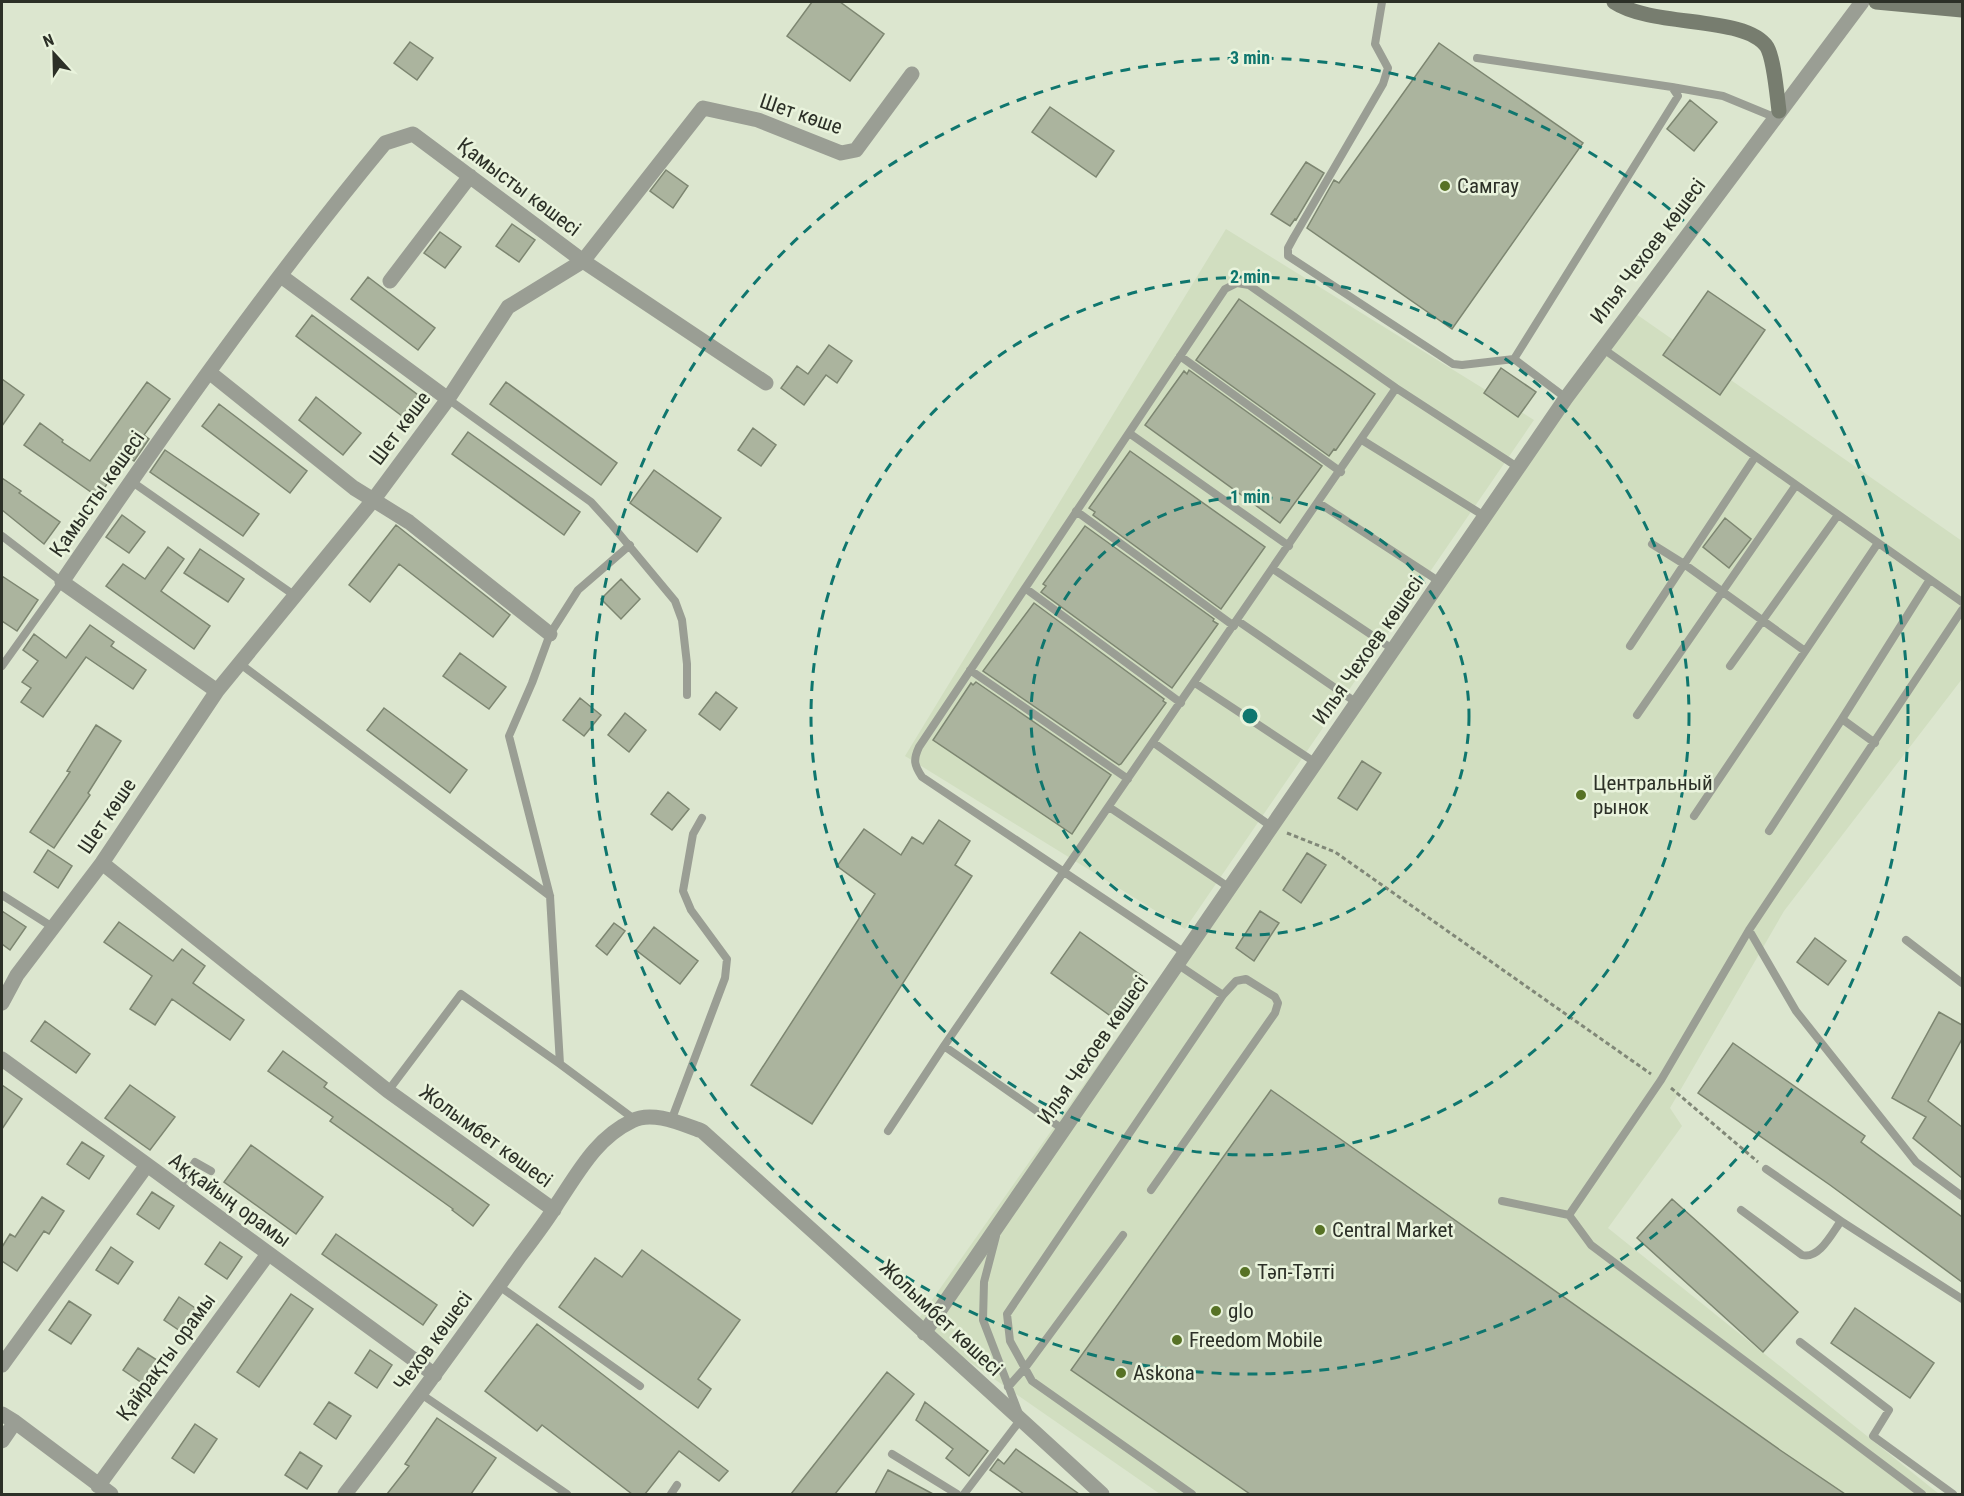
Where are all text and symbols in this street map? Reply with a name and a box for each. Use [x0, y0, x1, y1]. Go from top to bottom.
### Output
north arrow [24, 24, 84, 84]
text: N [40, 30, 57, 51]
text: 3 min [1230, 47, 1270, 68]
street label: Шет көше [757, 89, 846, 139]
street label: Қамысты көшесі [453, 133, 585, 241]
place label: Самгау [1457, 174, 1519, 198]
street label: Илья Чехоев көшесі [1586, 174, 1710, 328]
marker: Самгау [1438, 179, 1452, 193]
text: 2 min [1230, 266, 1270, 287]
street label: Шет көше [365, 386, 435, 469]
street label: Қамысты көшесі [45, 426, 149, 562]
text: 1 min [1230, 486, 1270, 507]
street label: Илья Чехоев көшесі [1308, 571, 1428, 729]
centre of rings [1240, 706, 1260, 726]
place label: Центральный рынок [1593, 771, 1713, 819]
street label: Шет көше [73, 774, 141, 858]
marker: Центральный рынок [1574, 788, 1588, 802]
street label: Илья Чехоев көшесі [1033, 971, 1153, 1129]
street label: Жолымбет көшесі [415, 1080, 557, 1192]
street label: Аққайың орамы [165, 1148, 295, 1252]
place label: Central Market [1332, 1218, 1453, 1242]
marker: Central Market [1313, 1223, 1327, 1237]
street label: Жолымбет көшесі [875, 1255, 1007, 1381]
place label: Тәп-Тәтті [1257, 1260, 1335, 1284]
marker: Тәп-Тәтті [1238, 1265, 1252, 1279]
street label: Чехов көшесі [389, 1287, 477, 1395]
street label: Қайрақты орамы [112, 1288, 220, 1426]
place label: glo [1228, 1299, 1254, 1323]
marker: glo [1209, 1304, 1223, 1318]
place label: Freedom Mobile [1189, 1328, 1323, 1352]
marker: Freedom Mobile [1170, 1333, 1184, 1347]
place label: Askona [1133, 1361, 1195, 1385]
marker: Askona [1114, 1366, 1128, 1380]

